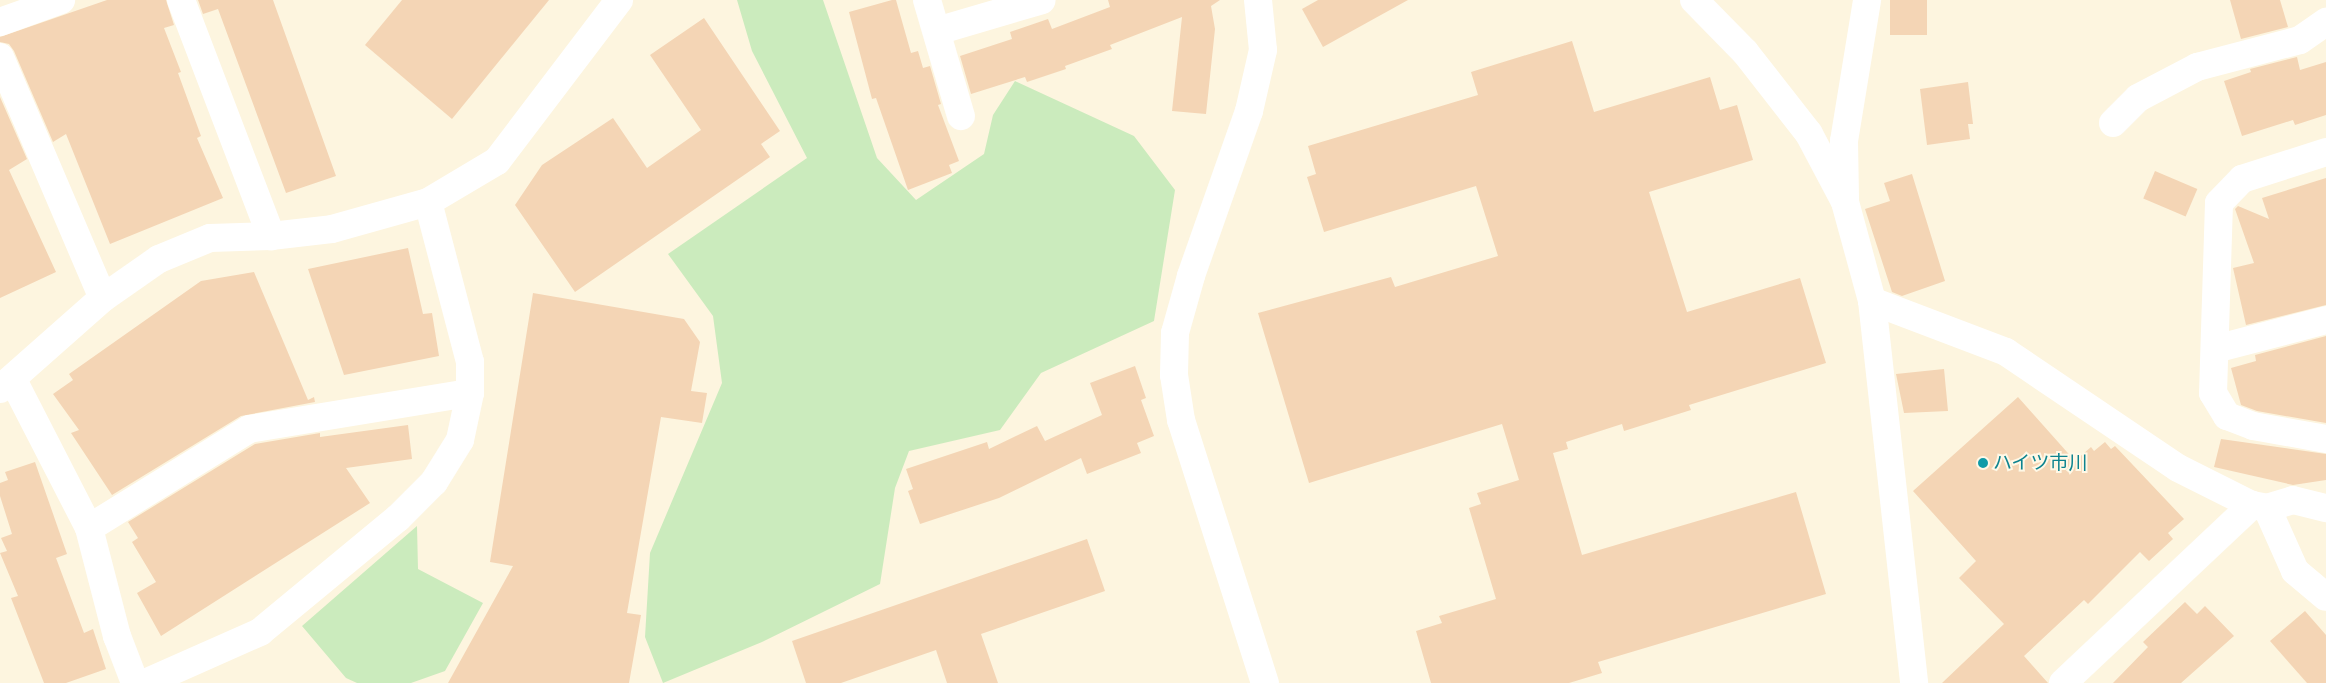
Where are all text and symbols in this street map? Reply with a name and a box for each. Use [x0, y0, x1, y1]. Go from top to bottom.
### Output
place label: ハイツ市川 [1993, 452, 2088, 474]
marker: ハイツ市川 [1977, 457, 1989, 469]

